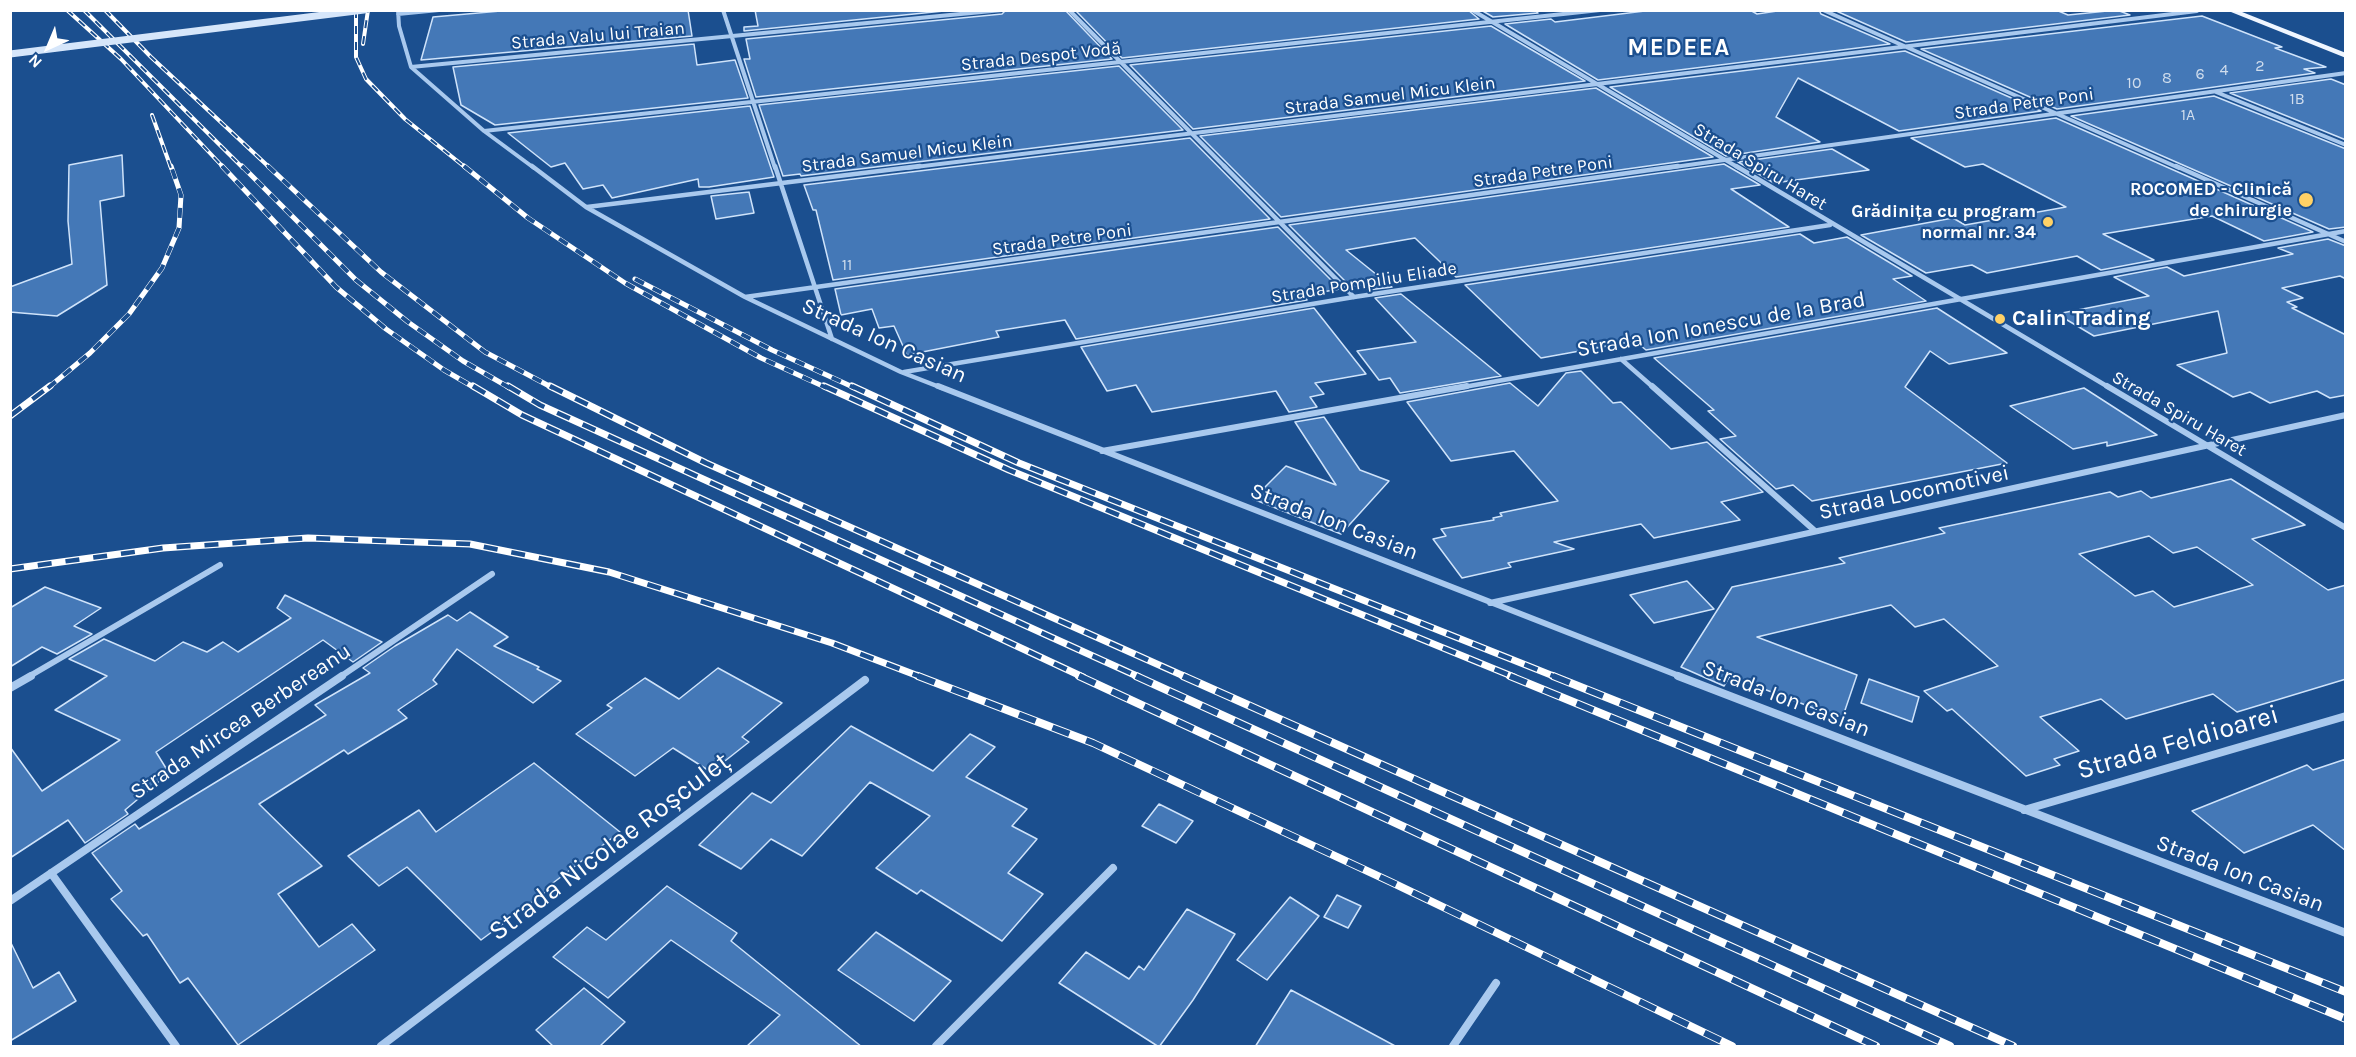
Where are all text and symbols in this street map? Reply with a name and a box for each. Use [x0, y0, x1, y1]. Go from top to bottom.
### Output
north arrow [18, 18, 78, 78]
street label: Strada Valu lui Traian [510, 18, 686, 54]
district label: MEDEEA [1627, 34, 1731, 62]
street label: Strada Despot Vodă [960, 38, 1122, 76]
text: N [24, 50, 46, 72]
house number: 2 [2255, 56, 2265, 76]
house number: 4 [2220, 60, 2228, 80]
house number: 6 [2195, 64, 2205, 84]
house number: 8 [2162, 68, 2172, 88]
street label: Strada Samuel Micu Klein [1283, 72, 1497, 120]
house number: 10 [2127, 73, 2141, 93]
street label: Strada Petre Poni [1953, 83, 2095, 125]
house number: 1B [2289, 89, 2305, 109]
house number: 1A [2181, 105, 2195, 125]
street label: Strada Spiru Haret [1689, 119, 1831, 215]
street label: Strada Samuel Micu Klein [800, 130, 1014, 178]
street label: Strada Petre Poni [1472, 151, 1614, 193]
place label: ROCOMED - Clinică de chirurgie [2130, 179, 2292, 222]
marker: ROCOMED - Clinică de chirurgie [2297, 191, 2315, 209]
place label: Grădinița cu program normal nr. 34 [1851, 201, 2036, 244]
marker: Grădinița cu program normal nr. 34 [2041, 215, 2055, 229]
street label: Strada Petre Poni [991, 219, 1133, 261]
house number: 11 [842, 255, 852, 275]
street label: Strada Pompiliu Eliade [1270, 258, 1458, 308]
street label: Strada Ion Ionescu de la Brad [1575, 287, 1867, 363]
street label: Strada Ion Casian [797, 293, 971, 389]
place label: Calin Trading [2012, 306, 2151, 332]
marker: Calin Trading [1993, 312, 2007, 326]
street label: Strada Spiru Haret [2108, 367, 2250, 461]
street label: Strada Locomotivei [1816, 460, 2012, 526]
street label: Strada Ion Casian [1246, 478, 1422, 566]
street label: Strada Mircea Berbereanu [126, 638, 356, 806]
street label: Strada Ion Casian [1698, 655, 1874, 743]
street label: Strada Feldioarei [2073, 699, 2283, 787]
street label: Strada Nicolae Roșculeț [483, 746, 737, 948]
street label: Strada Ion Casian [2152, 830, 2328, 918]

